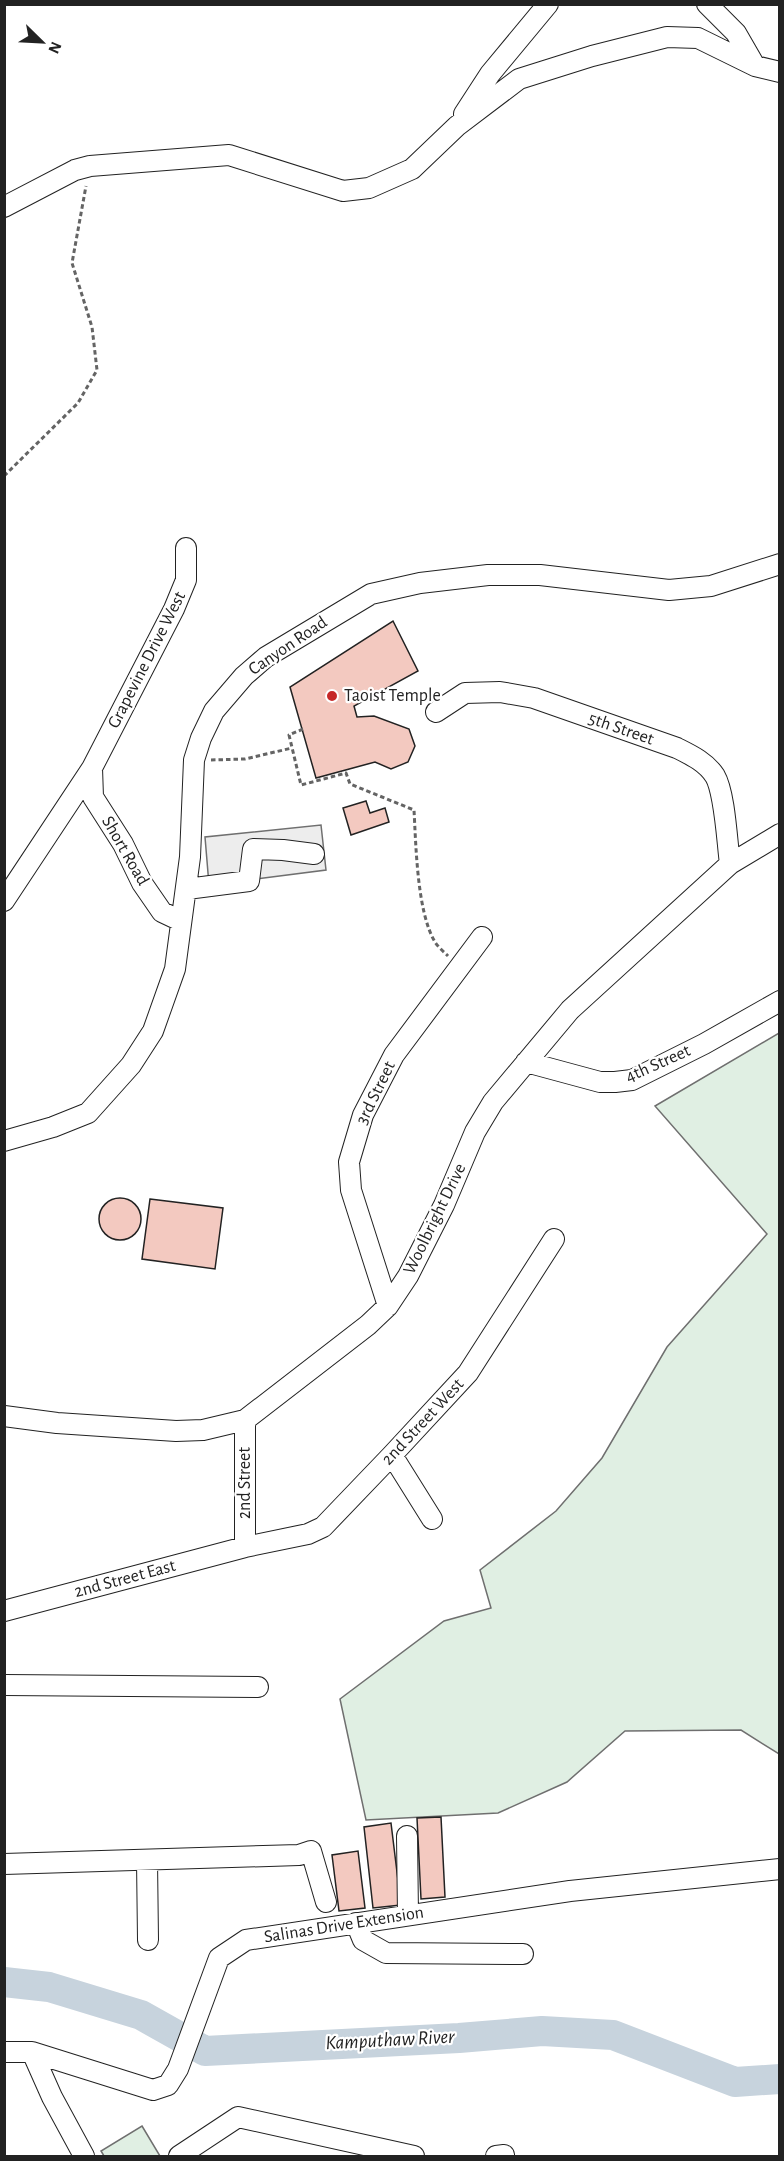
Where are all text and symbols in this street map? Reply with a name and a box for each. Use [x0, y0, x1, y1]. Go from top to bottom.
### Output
north arrow [12, 12, 72, 72]
text: N [45, 39, 64, 56]
street label: Grapevine Drive West [105, 589, 189, 731]
street label: Canyon Road [245, 613, 331, 679]
place label: Taoist Temple [344, 687, 441, 705]
marker: Taoist Temple [325, 689, 339, 703]
street label: 5th Street [586, 709, 656, 749]
street label: Short Road [98, 813, 152, 889]
street label: 4th Street [623, 1042, 693, 1086]
street label: 3rd Street [353, 1058, 399, 1127]
street label: Woolbright Drive [400, 1161, 470, 1277]
street label: 2nd Street West [379, 1375, 468, 1469]
street label: 2nd Street [236, 1447, 254, 1519]
street label: 2nd Street East [72, 1557, 178, 1601]
street label: Salinas Drive Extension [263, 1903, 425, 1947]
water label: Kamputhaw River [325, 2027, 455, 2053]

